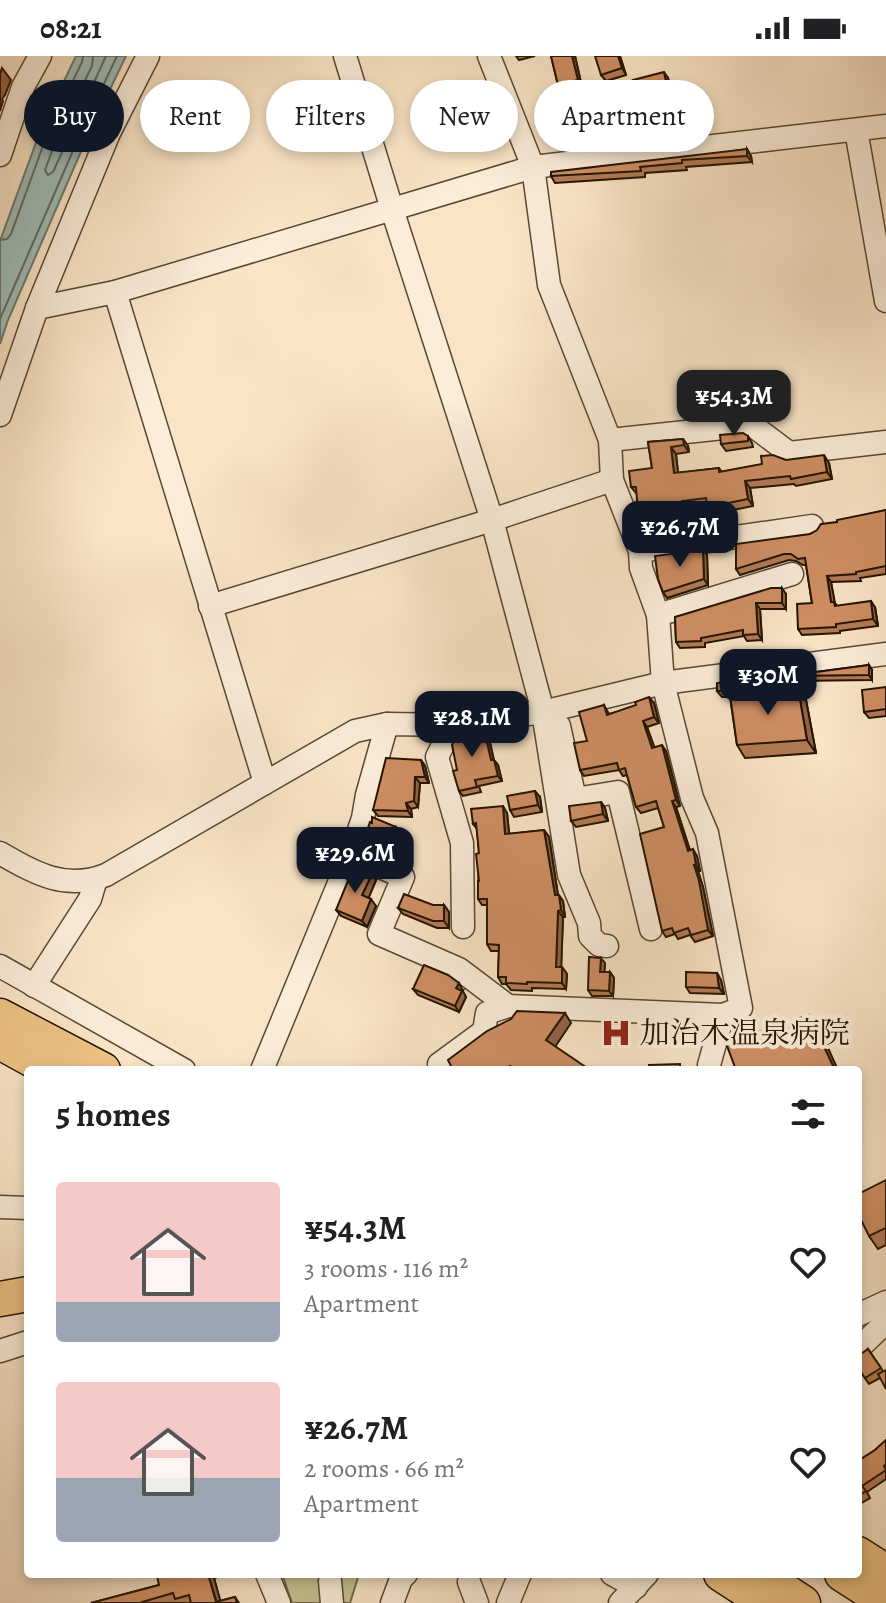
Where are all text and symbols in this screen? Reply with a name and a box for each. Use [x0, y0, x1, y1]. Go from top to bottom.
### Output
text: 08:21 [40, 8, 102, 48]
chip: Buy [24, 80, 124, 152]
chip: Rent [140, 80, 250, 152]
chip: Filters [266, 80, 394, 152]
chip: New [410, 80, 518, 152]
chip: Apartment [534, 80, 714, 152]
pin: ¥54.3M [669, 370, 799, 438]
text: ¥54.3M [695, 378, 773, 413]
pin: ¥26.7M [615, 501, 745, 569]
text: ¥26.7M [640, 509, 720, 544]
pin: ¥30M [721, 649, 815, 717]
text: ¥30M [737, 657, 799, 692]
pin: ¥28.1M [407, 691, 537, 759]
text: ¥28.1M [433, 699, 511, 734]
pin: ¥29.6M [290, 827, 420, 895]
text: ¥29.6M [315, 835, 395, 870]
place label: 加治木温泉病院 [640, 1013, 850, 1053]
hospital icon: 加治木温泉病院 [599, 1016, 633, 1050]
text: 5 homes [56, 1091, 171, 1138]
icon: filters [786, 1092, 830, 1136]
text: ¥54.3M [304, 1204, 407, 1251]
icon: home [120, 1214, 216, 1310]
icon: heart [786, 1240, 830, 1284]
text: 3 rooms · 116 m² [304, 1251, 468, 1286]
text: Apartment [304, 1286, 419, 1321]
text: ¥26.7M [304, 1404, 408, 1451]
icon: home [120, 1414, 216, 1510]
icon: heart [786, 1440, 830, 1484]
text: 2 rooms · 66 m² [304, 1451, 464, 1486]
text: Apartment [304, 1486, 419, 1521]

